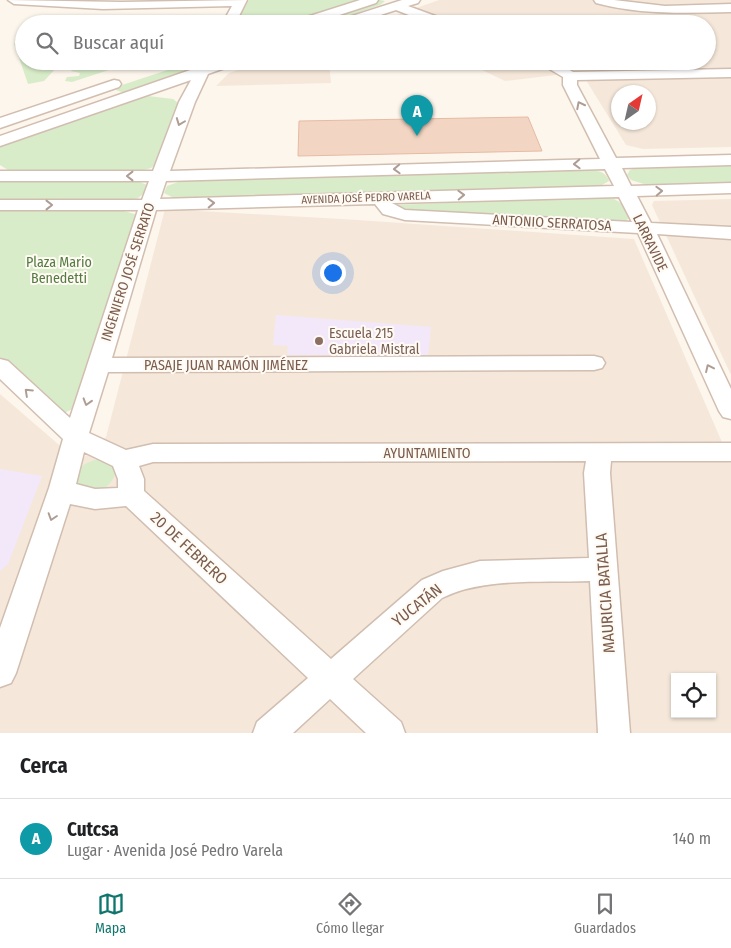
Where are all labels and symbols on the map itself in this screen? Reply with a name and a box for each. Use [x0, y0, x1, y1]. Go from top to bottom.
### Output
north arrow [611, 85, 656, 130]
pin: A [401, 95, 433, 136]
one-way arrow [576, 101, 586, 110]
one-way arrow [176, 117, 186, 125]
one-way arrow [573, 159, 581, 169]
one-way arrow [393, 164, 401, 175]
one-way arrow [126, 171, 134, 181]
one-way arrow [655, 185, 663, 196]
street label: AVENIDA JOSÉ PEDRO VARELA [301, 188, 431, 207]
one-way arrow [458, 190, 465, 200]
one-way arrow [208, 198, 215, 208]
one-way arrow [45, 200, 53, 210]
street label: INGENIERO JOSÉ SERRATO [97, 200, 159, 343]
street label: ANTONIO SERRATOSA [492, 211, 613, 235]
street label: LARRAVIDE [629, 212, 671, 275]
park label: Plaza Mario Benedetti [26, 254, 92, 287]
your location [320, 260, 346, 286]
place label: Escuela 215 Gabriela Mistral [329, 325, 420, 358]
marker: Escuela 215 Gabriela Mistral [313, 335, 325, 347]
street label: PASAJE JUAN RAMÓN JIMÉNEZ [144, 356, 308, 374]
one-way arrow [705, 364, 715, 373]
one-way arrow [24, 389, 33, 398]
one-way arrow [82, 397, 92, 405]
street label: AYUNTAMIENTO [384, 445, 471, 462]
street label: 20 DE FEBRERO [147, 508, 231, 588]
one-way arrow [48, 513, 58, 521]
street label: MAURICIA BATALLA [591, 532, 619, 654]
street label: YUCATÁN [388, 580, 446, 630]

